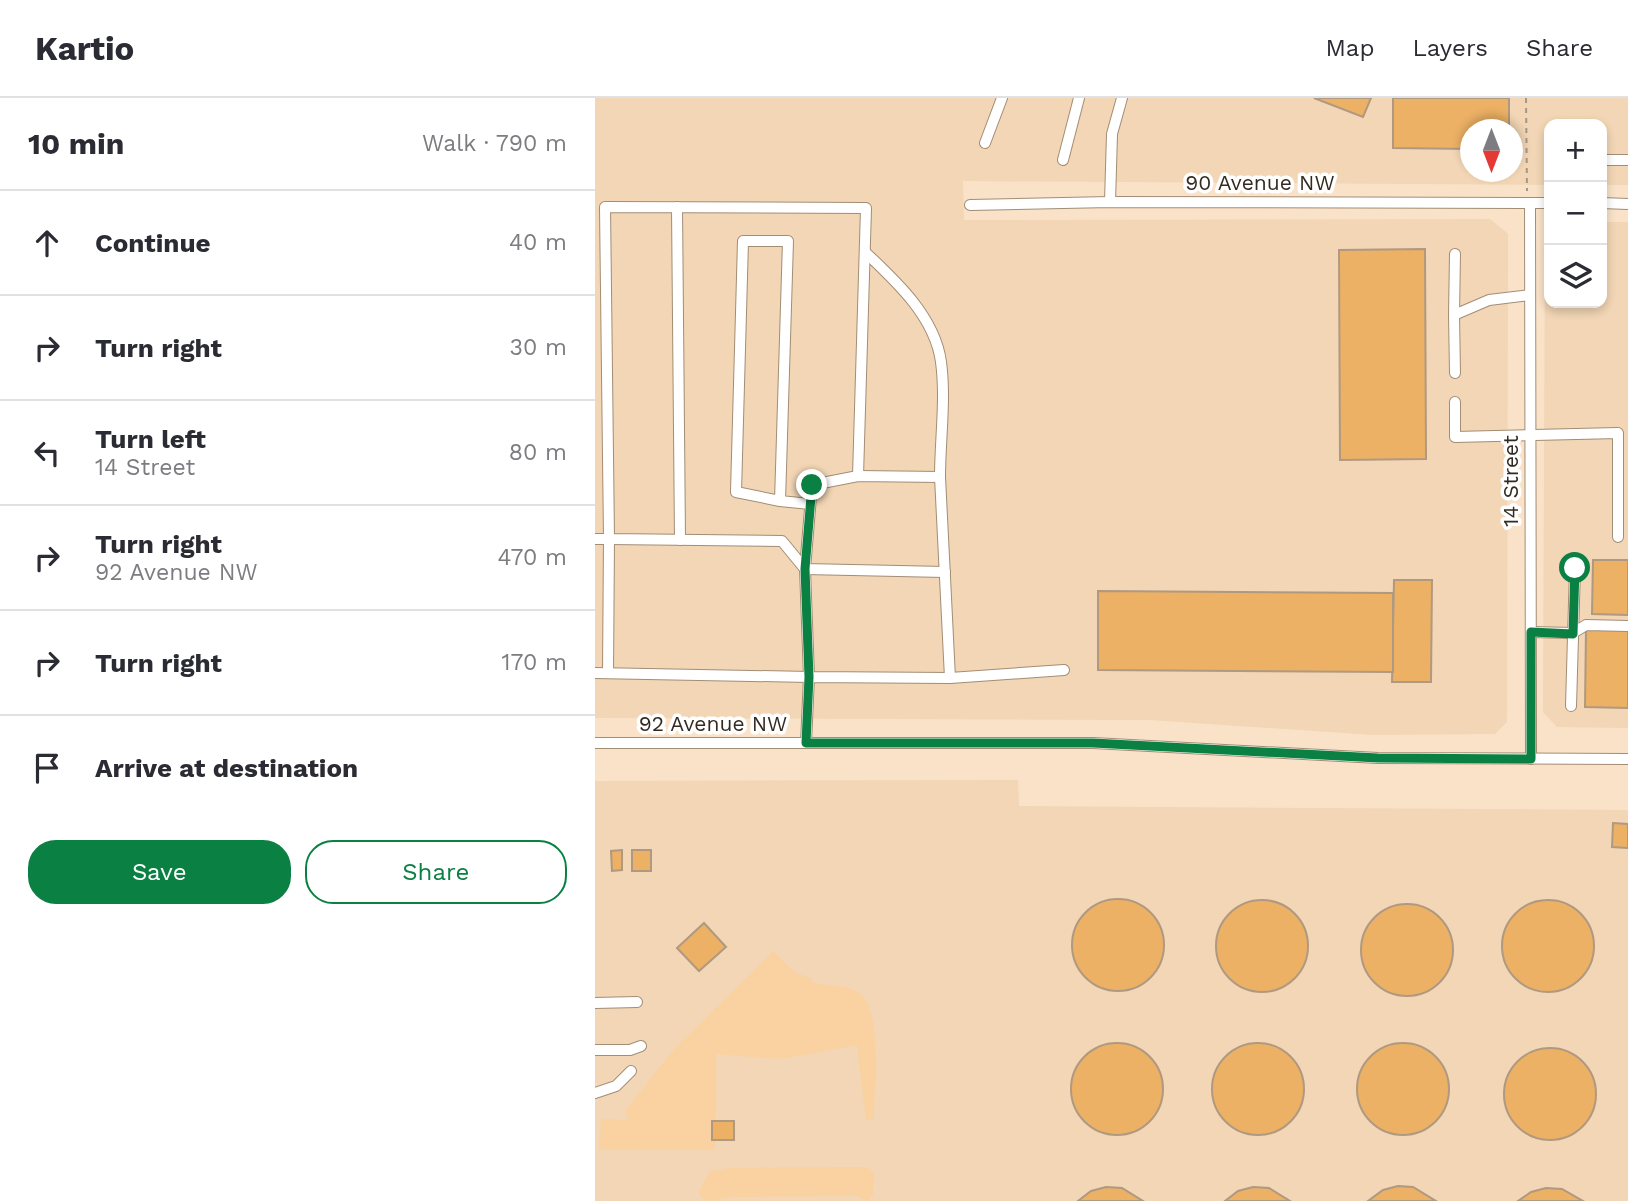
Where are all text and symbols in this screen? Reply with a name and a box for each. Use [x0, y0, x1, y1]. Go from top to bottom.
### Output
text: Kartio [35, 29, 134, 68]
text: Map [1326, 34, 1374, 62]
text: Layers [1412, 34, 1488, 62]
text: Share [1526, 34, 1593, 62]
north arrow [1460, 119, 1523, 182]
map controls [1544, 119, 1607, 308]
button: + [1544, 119, 1607, 182]
text: 10 min [28, 126, 124, 161]
text: Walk · 790 m [422, 130, 567, 157]
street label: 90 Avenue NW [1185, 170, 1335, 195]
button: − [1544, 182, 1607, 245]
icon: ahead [28, 224, 66, 262]
text: Continue [95, 228, 211, 258]
text: 40 m [509, 229, 567, 256]
button: layers [1544, 245, 1607, 308]
icon: right [28, 329, 66, 367]
text: Turn right [95, 333, 222, 363]
text: 30 m [510, 334, 567, 361]
text: Turn left [95, 424, 206, 454]
icon: left [28, 434, 66, 472]
street label: 14 Street [1498, 435, 1523, 527]
text: 80 m [509, 439, 567, 466]
text: 14 Street [95, 454, 195, 481]
route end [796, 469, 827, 500]
text: Turn right [95, 529, 222, 559]
icon: right [28, 539, 66, 577]
text: 470 m [498, 544, 567, 571]
route start [1559, 552, 1590, 583]
text: 92 Avenue NW [95, 559, 258, 586]
icon: right [28, 644, 66, 682]
text: Turn right [95, 648, 222, 678]
text: 170 m [502, 649, 567, 676]
street label: 92 Avenue NW [639, 711, 787, 736]
icon: arrive [28, 749, 66, 787]
text: Arrive at destination [95, 753, 358, 783]
button: Save [28, 840, 291, 904]
button: Share [305, 840, 567, 904]

